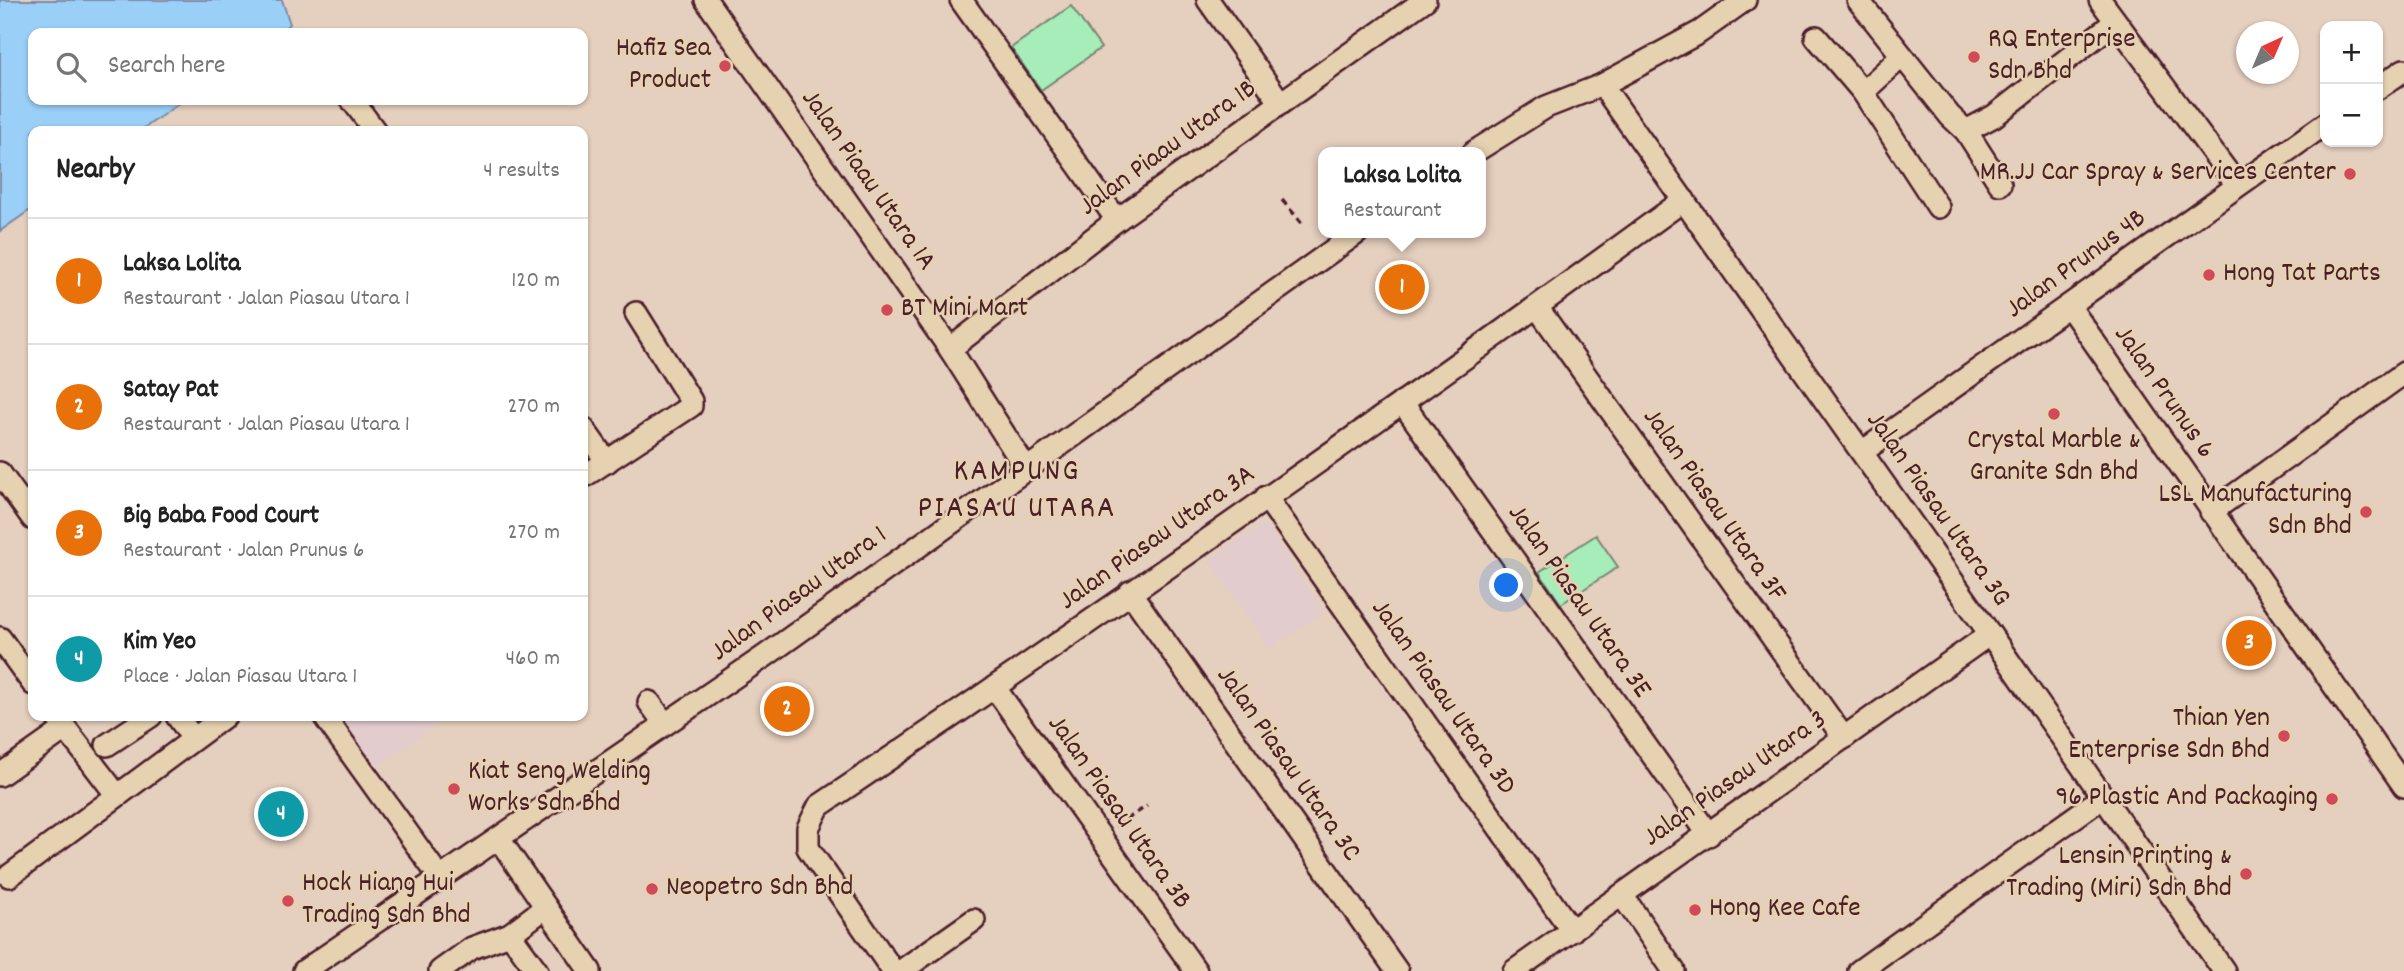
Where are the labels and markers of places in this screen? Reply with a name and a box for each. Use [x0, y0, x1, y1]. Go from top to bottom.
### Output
place label: RQ Enterprise Sdn Bhd [1988, 21, 2136, 93]
place label: Hafiz Sea Product [616, 30, 712, 102]
marker: RQ Enterprise Sdn Bhd [1966, 49, 1982, 65]
marker: Hafiz Sea Product [717, 58, 733, 74]
place label: MR.JJ Car Spray & Services Center [1980, 154, 2337, 194]
marker: MR.JJ Car Spray & Services Center [2342, 166, 2358, 182]
place label: Hong Tat Parts [2223, 255, 2381, 295]
pin: 1 [1379, 261, 1425, 313]
marker: Hong Tat Parts [2201, 267, 2217, 283]
place label: BT Mini Mart [901, 290, 1028, 330]
marker: BT Mini Mart [879, 302, 895, 318]
marker: Crystal Marble & Granite Sdn Bhd [2046, 406, 2062, 422]
place label: Crystal Marble & Granite Sdn Bhd [1967, 422, 2141, 494]
place label: LSL Manufacturing Sdn Bhd [2158, 476, 2352, 548]
marker: LSL Manufacturing Sdn Bhd [2358, 504, 2374, 520]
pin: 3 [2226, 617, 2272, 669]
pin: 2 [764, 683, 810, 735]
place label: Thian Yen Enterprise Sdn Bhd [2068, 700, 2270, 772]
marker: Thian Yen Enterprise Sdn Bhd [2276, 728, 2292, 744]
place label: Kiat Seng Welding Works Sdn Bhd [468, 753, 651, 825]
place label: 96 Plastic And Packaging [2056, 779, 2318, 819]
marker: Kiat Seng Welding Works Sdn Bhd [446, 781, 462, 797]
pin: 4 [258, 788, 304, 840]
marker: 96 Plastic And Packaging [2324, 791, 2340, 807]
place label: Lensin Printing & Trading (Miri) Sdn Bhd [2006, 838, 2232, 910]
place label: Hock Hiang Hui Trading Sdn Bhd [302, 865, 471, 937]
marker: Lensin Printing & Trading (Miri) Sdn Bhd [2238, 866, 2254, 882]
place label: Neopetro Sdn Bhd [666, 869, 854, 909]
marker: Neopetro Sdn Bhd [644, 881, 660, 897]
place label: Hong Kee Cafe [1709, 890, 1861, 930]
marker: Hock Hiang Hui Trading Sdn Bhd [280, 893, 296, 909]
marker: Hong Kee Cafe [1687, 902, 1703, 918]

